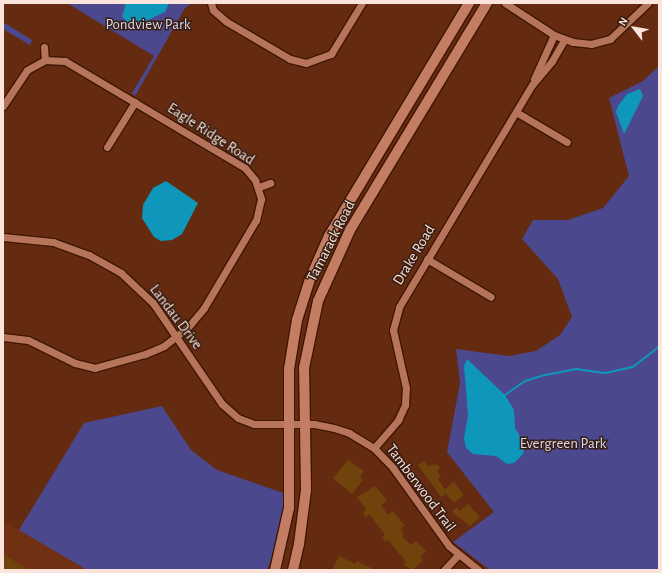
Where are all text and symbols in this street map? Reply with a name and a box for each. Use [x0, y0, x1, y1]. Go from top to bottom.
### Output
north arrow [614, 8, 654, 48]
text: N [617, 15, 630, 28]
park label: Pondview Park [105, 16, 191, 34]
street label: Eagle Ridge Road [164, 99, 258, 169]
street label: Tamarack Road [303, 198, 359, 284]
street label: Drake Road [389, 222, 439, 288]
street label: Landau Drive [146, 281, 206, 353]
park label: Evergreen Park [520, 435, 606, 453]
street label: Tamberwood Trail [382, 441, 460, 535]

